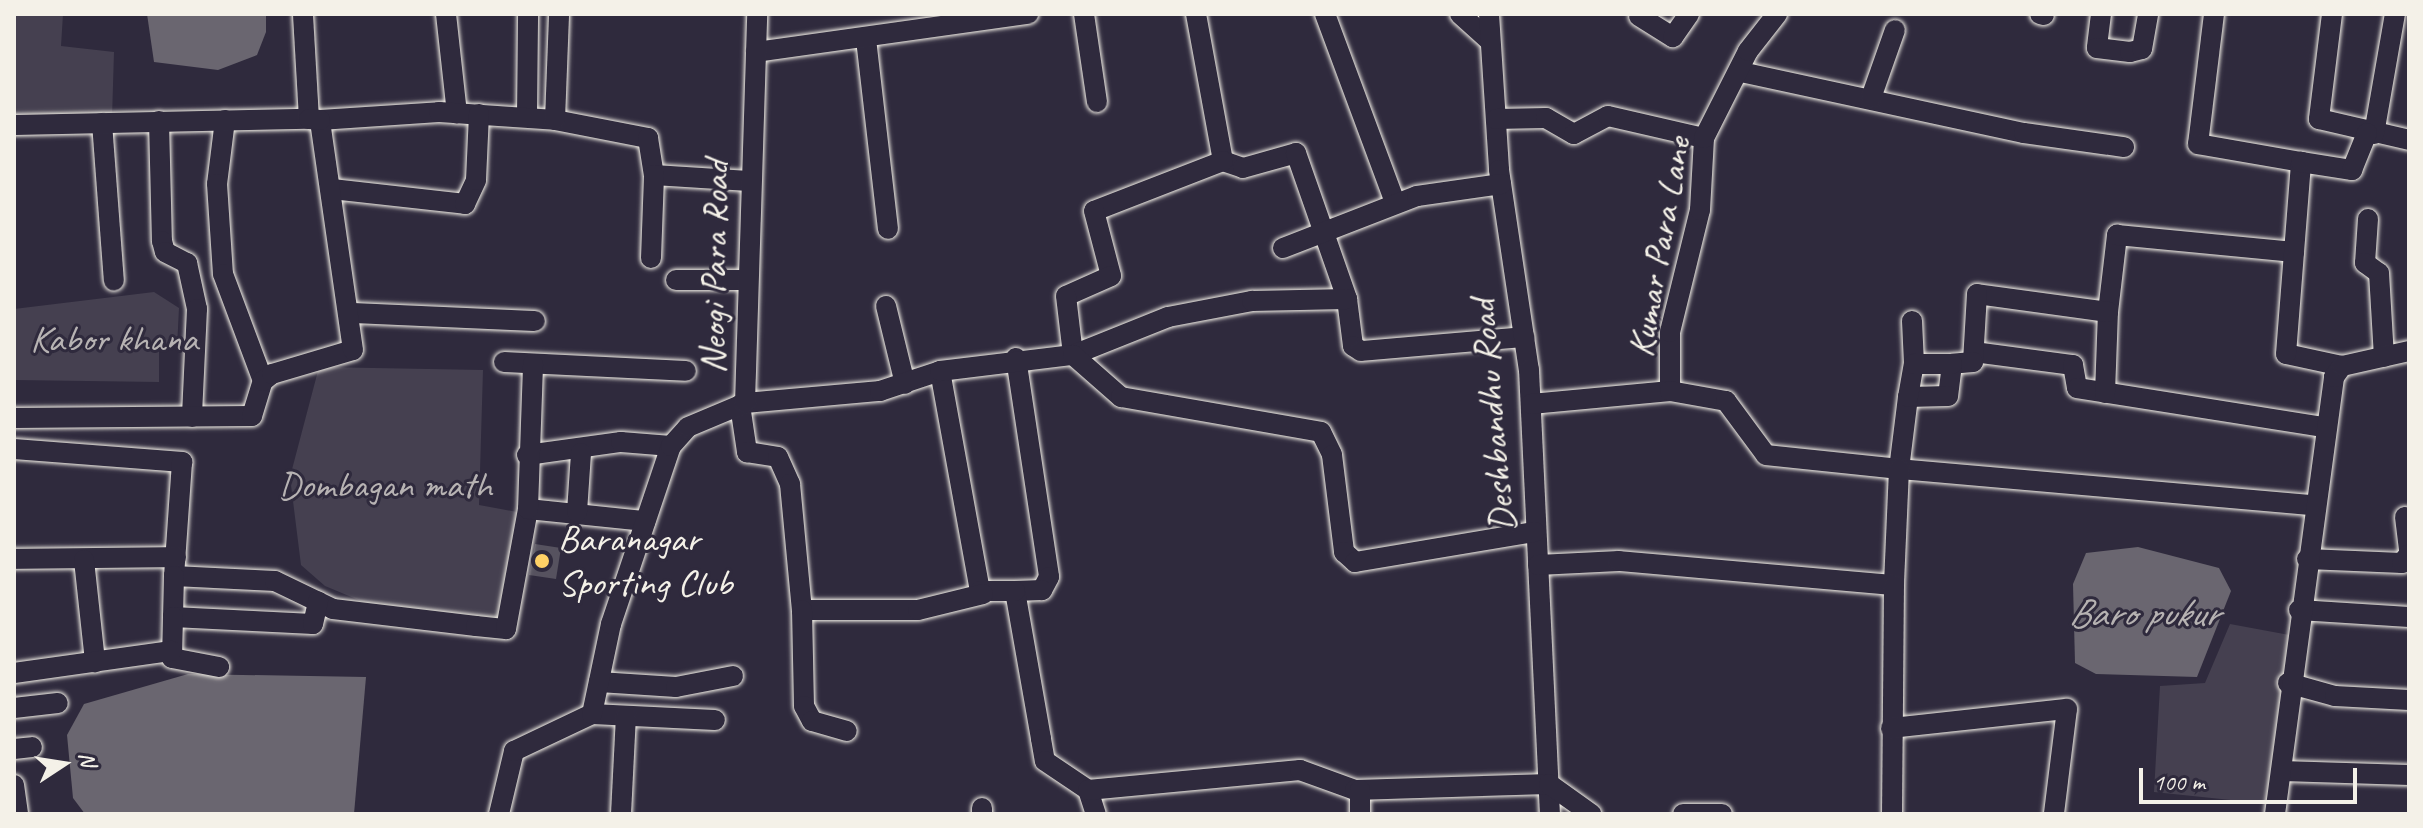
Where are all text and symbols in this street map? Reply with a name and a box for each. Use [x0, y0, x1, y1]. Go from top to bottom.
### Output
street label: Kumar Para Lane [1617, 133, 1701, 361]
street label: Neogi Para Road [689, 160, 739, 374]
street label: Deshbandhu Road [1459, 298, 1525, 534]
park label: Kabor khana [31, 316, 197, 362]
park label: Dombagan math [279, 462, 491, 508]
place label: Baranagar Sporting Club [558, 516, 733, 606]
marker: Baranagar Sporting Club [533, 552, 551, 570]
water label: Baro pukur [2068, 589, 2218, 637]
north arrow [24, 724, 104, 804]
text: N [72, 749, 103, 769]
scale bar [2143, 752, 2361, 802]
text: 100 m [2153, 767, 2205, 797]

